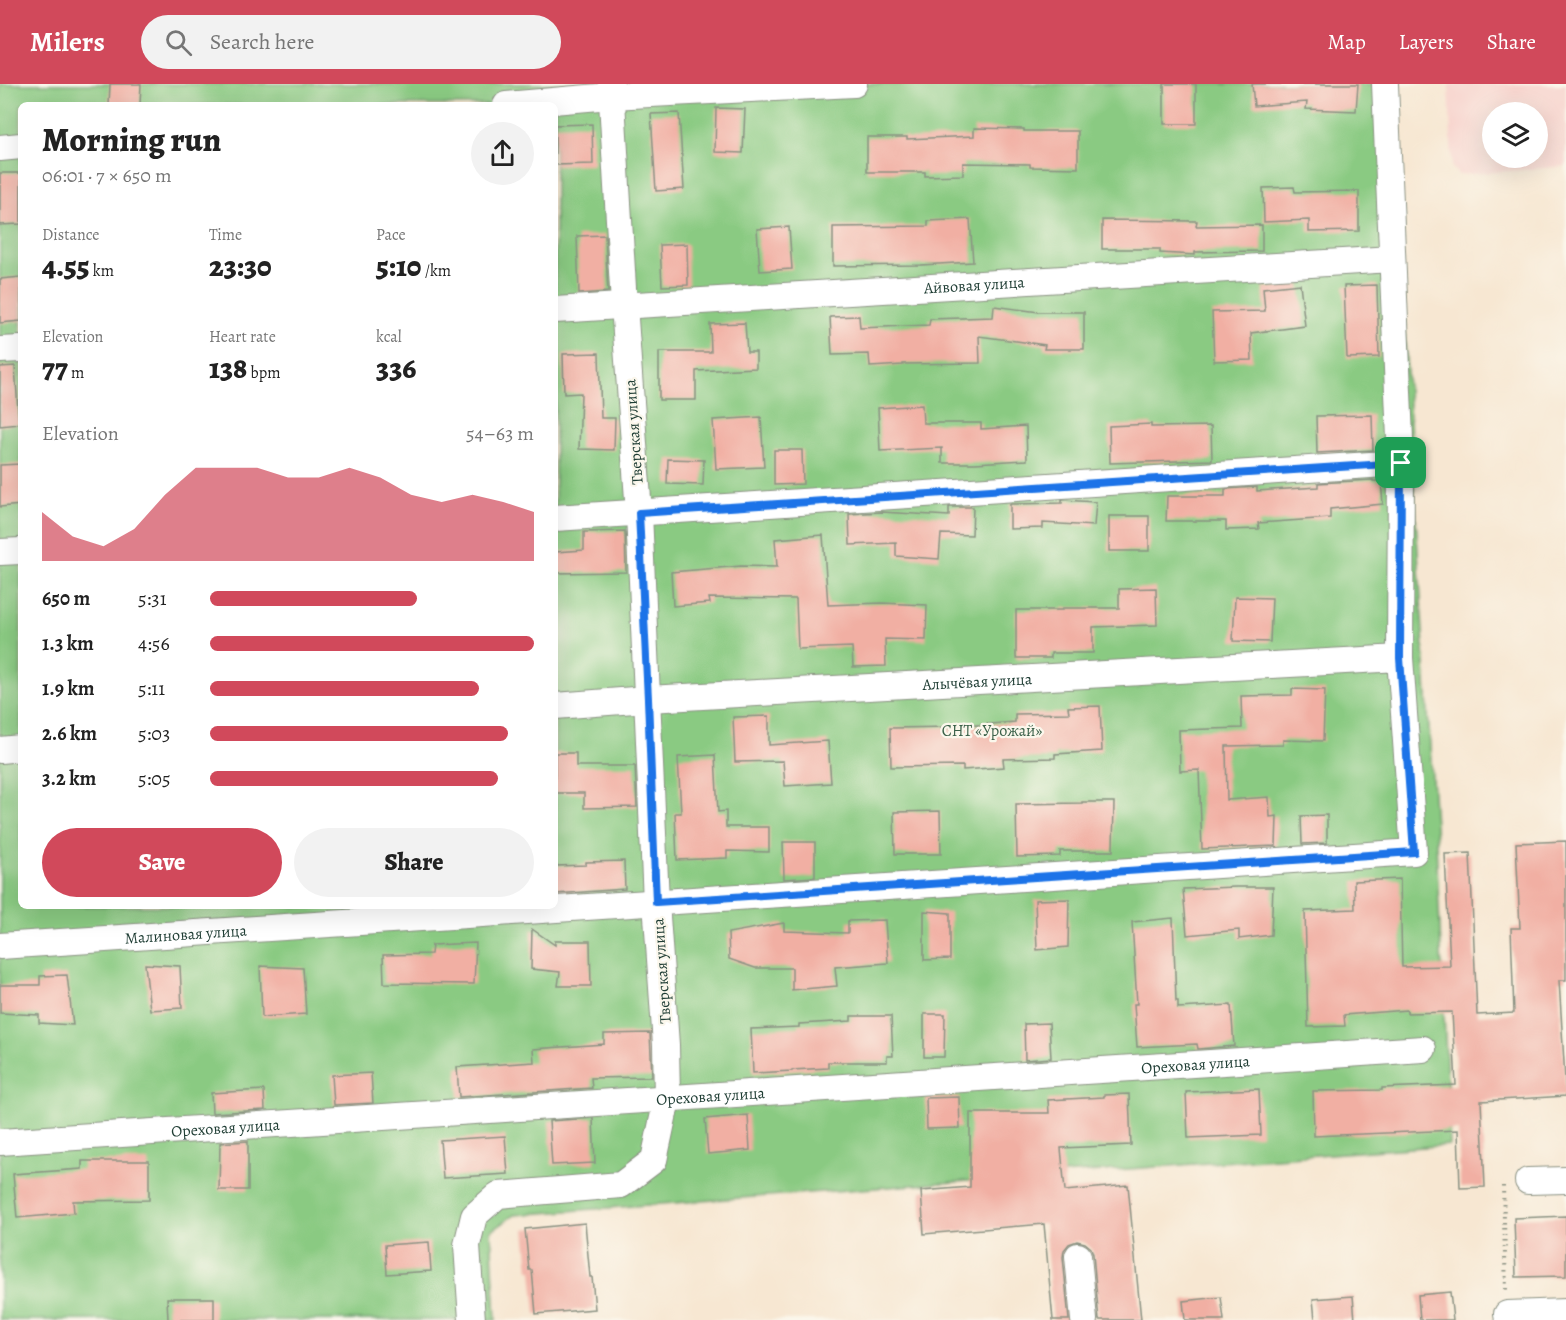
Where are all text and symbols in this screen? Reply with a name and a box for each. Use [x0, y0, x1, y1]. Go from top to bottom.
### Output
search box [141, 15, 561, 69]
text: Milers [30, 23, 105, 61]
icon: search [162, 26, 195, 59]
text: Search here [210, 27, 314, 57]
text: Map [1327, 28, 1366, 56]
text: Layers [1399, 28, 1454, 56]
text: Share [1487, 28, 1536, 56]
map controls [1482, 102, 1548, 168]
button: layers [1482, 102, 1548, 168]
text: Morning run [42, 117, 221, 162]
button: share [471, 122, 534, 185]
text: 06:01 · 7 × 650 m [42, 162, 172, 189]
text: Distance [42, 224, 99, 246]
text: Time [209, 224, 242, 246]
text: Pace [376, 224, 406, 246]
text: 4.55 [42, 246, 90, 286]
text: 23:30 [209, 246, 272, 286]
text: 5:10 [376, 246, 421, 286]
text: km [90, 260, 114, 282]
text: /km [421, 260, 451, 282]
street label: Айвовая улица [922, 271, 1026, 300]
text: Elevation [42, 326, 103, 348]
text: Heart rate [209, 326, 276, 348]
text: kcal [376, 326, 402, 348]
text: 77 [42, 348, 68, 388]
text: 138 [209, 348, 247, 388]
text: 336 [376, 348, 416, 388]
text: m [68, 362, 84, 384]
text: bpm [247, 362, 281, 384]
street label: Тверская улица [619, 378, 649, 485]
text: Elevation [42, 420, 119, 447]
text: 54–63 m [466, 420, 534, 447]
pin [1375, 437, 1426, 488]
icon: arrive [1384, 446, 1417, 479]
text: 650 m [42, 585, 90, 612]
text: 5:31 [138, 585, 167, 612]
text: 1.3 km [42, 630, 94, 657]
text: 4:56 [138, 630, 170, 657]
street label: Алычёвая улица [921, 668, 1033, 696]
text: 1.9 km [42, 675, 95, 702]
text: 5:11 [138, 675, 165, 702]
text: 2.6 km [42, 720, 97, 747]
text: 5:03 [138, 720, 170, 747]
park label: СНТ «Урожай» [942, 720, 1042, 742]
text: 3.2 km [42, 765, 96, 792]
text: 5:05 [138, 765, 171, 792]
button: Save [42, 828, 282, 897]
button: Share [294, 828, 534, 897]
street label: Тверская улица [647, 917, 677, 1024]
street label: Малиновая улица [124, 920, 248, 950]
street label: Ореховая улица [1140, 1050, 1251, 1079]
street label: Ореховая улица [655, 1082, 766, 1111]
street label: Ореховая улица [171, 1114, 281, 1143]

